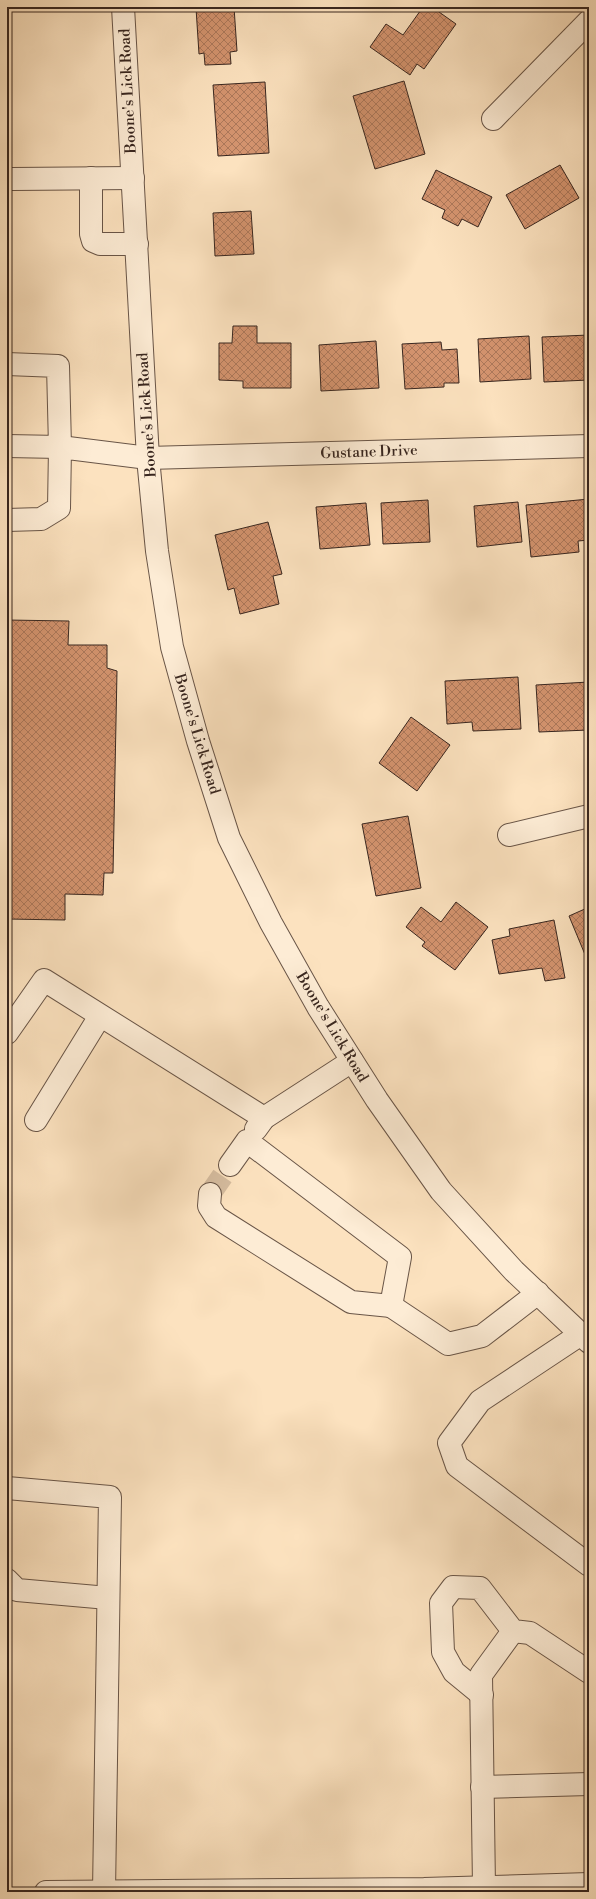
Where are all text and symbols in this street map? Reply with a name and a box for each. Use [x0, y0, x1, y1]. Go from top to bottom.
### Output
street label: Boone's Lick Road [115, 28, 141, 155]
street label: Boone's Lick Road [133, 351, 161, 479]
street label: Gustane Drive [320, 441, 418, 463]
street label: Boone's Lick Road [169, 670, 225, 797]
street label: Boone's Lick Road [291, 968, 373, 1086]

